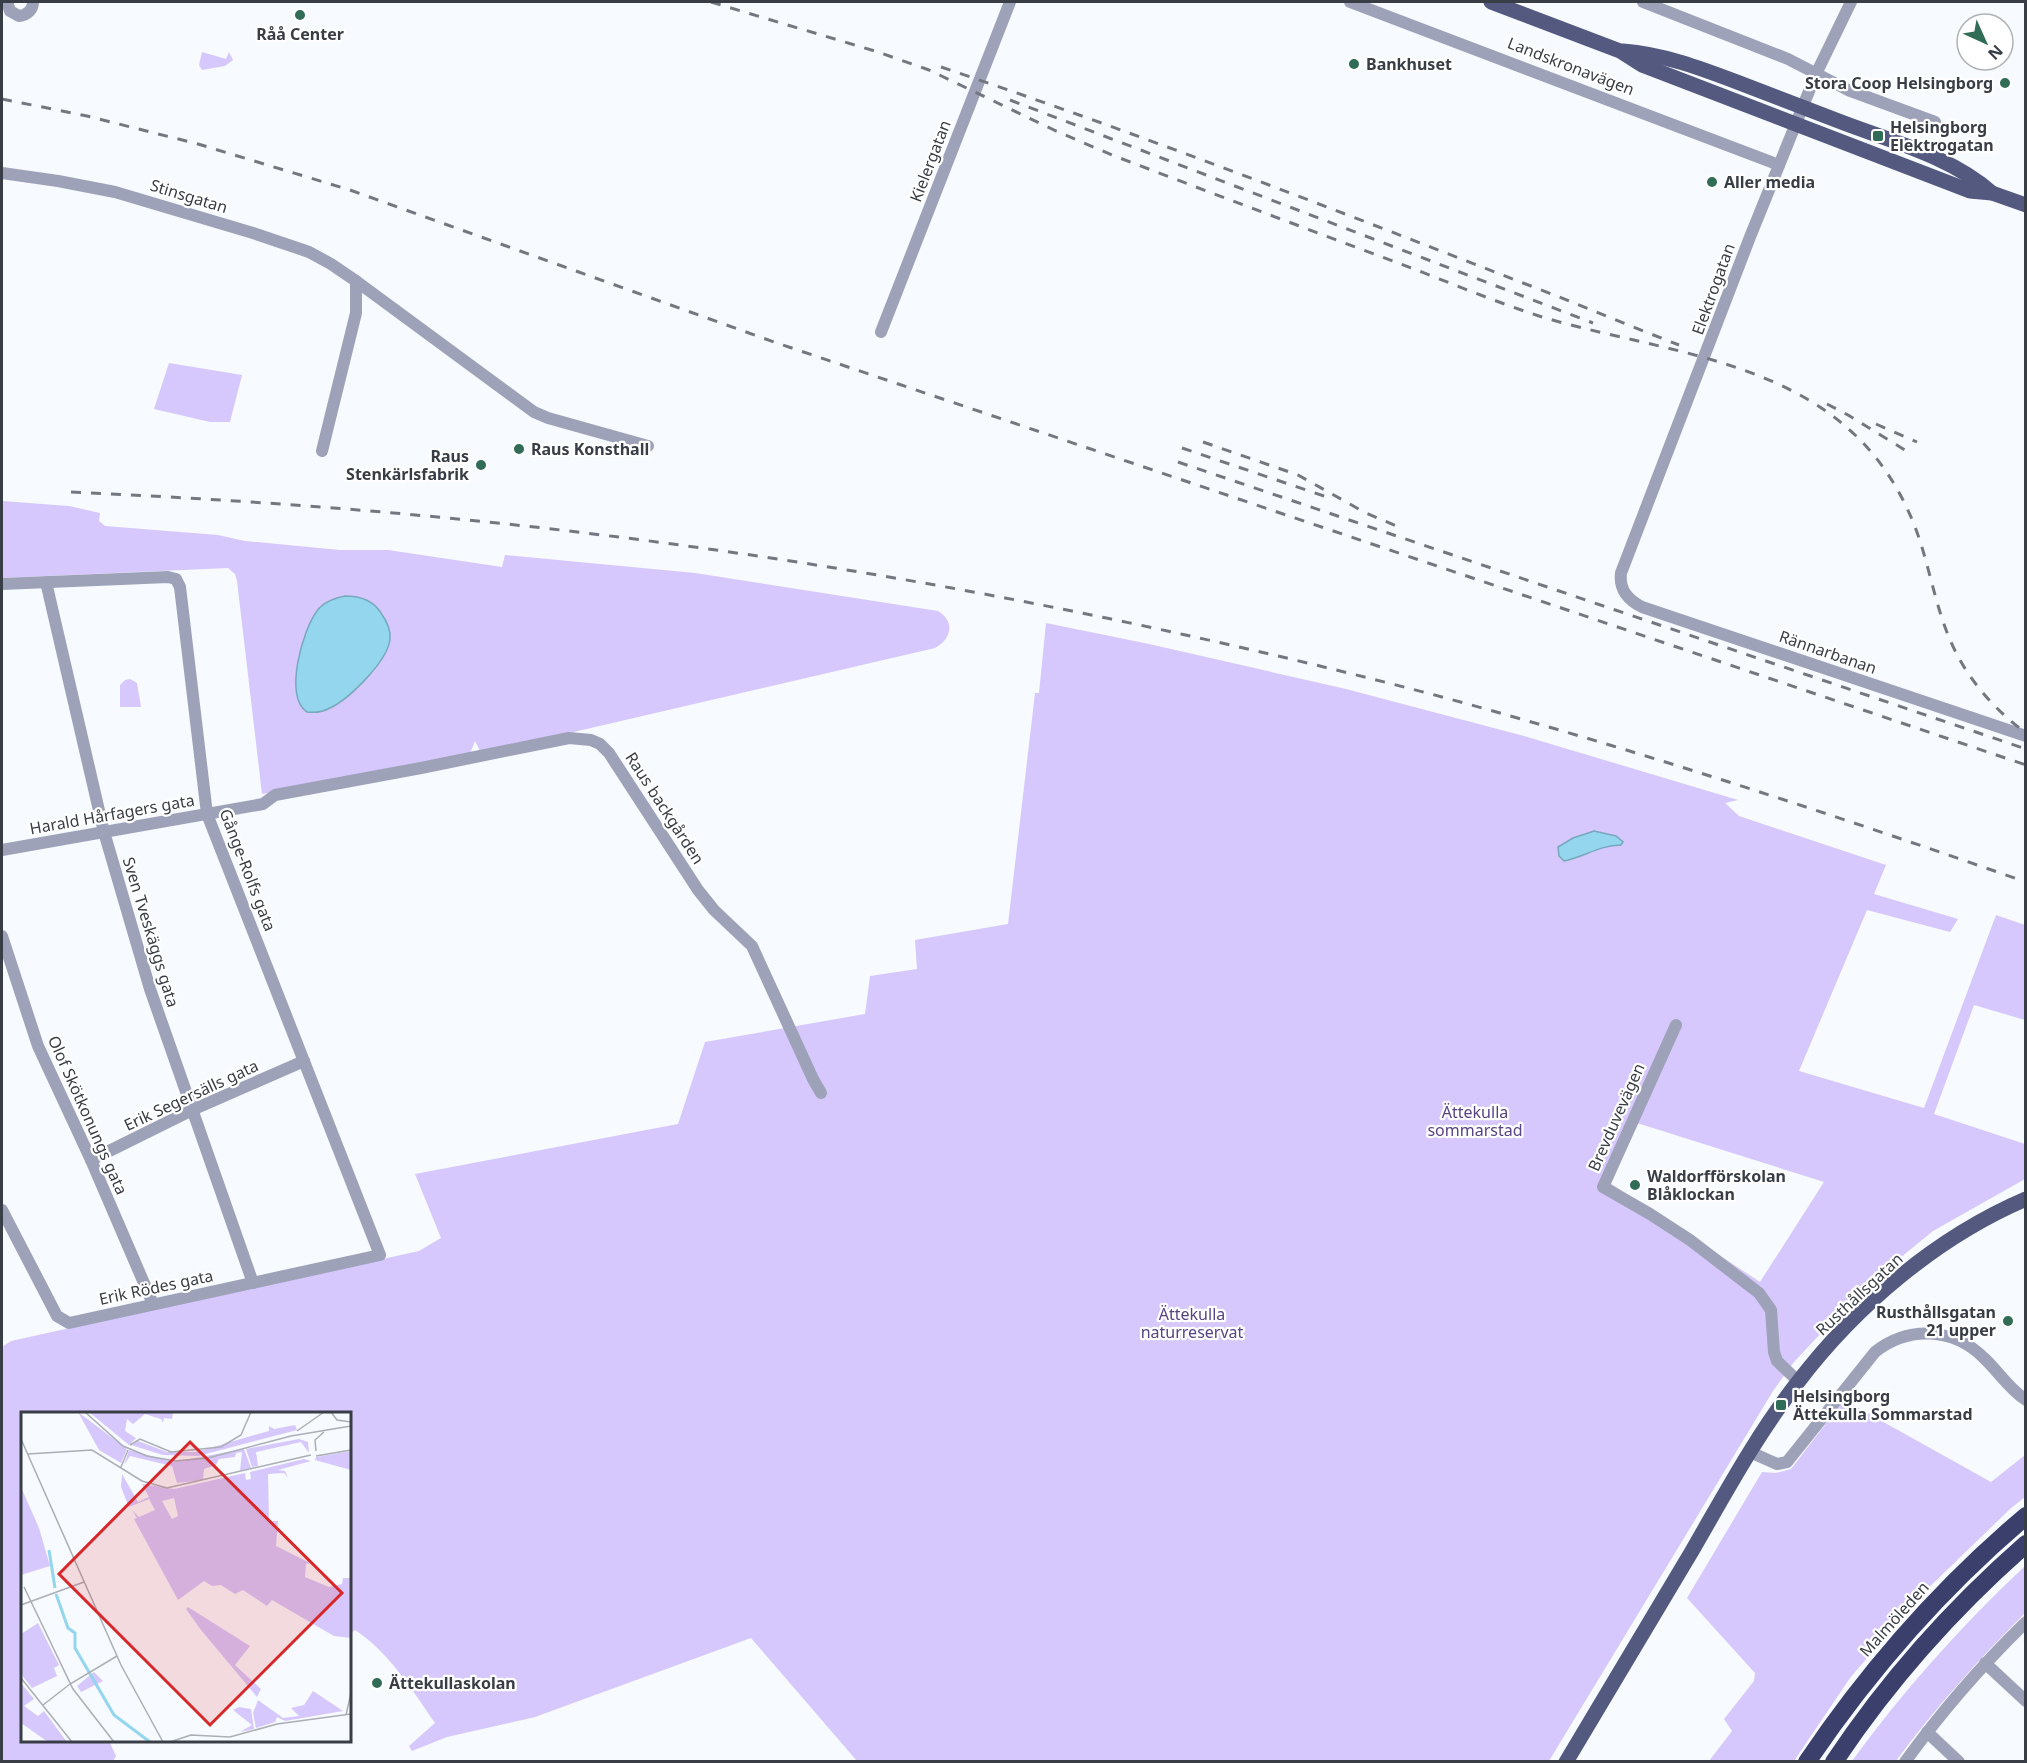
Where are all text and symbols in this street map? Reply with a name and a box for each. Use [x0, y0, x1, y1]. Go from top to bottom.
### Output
marker: Råå Center [293, 8, 307, 22]
north arrow [1955, 12, 2015, 72]
place label: Råå Center [256, 23, 344, 45]
street label: Landskronavägen [1505, 32, 1637, 100]
text: N [1983, 40, 2008, 65]
place label: Bankhuset [1366, 53, 1452, 75]
marker: Bankhuset [1347, 57, 1361, 71]
place label: Stora Coop Helsingborg [1805, 72, 1993, 94]
marker: Stora Coop Helsingborg [1998, 76, 2012, 90]
place label: Helsingborg Elektrogatan [1890, 116, 1994, 156]
street label: Kielergatan [904, 117, 956, 205]
marker: Helsingborg Elektrogatan [1871, 129, 1885, 143]
place label: Aller media [1724, 171, 1815, 193]
street label: Stinsgatan [148, 174, 230, 218]
marker: Aller media [1705, 175, 1719, 189]
street label: Elektrogatan [1686, 240, 1740, 338]
place label: Raus Konsthall [531, 438, 649, 460]
marker: Raus Konsthall [512, 442, 526, 456]
place label: Raus Stenkärlsfabrik [346, 445, 469, 485]
marker: Raus Stenkärlsfabrik [474, 458, 488, 472]
street label: Rännarbanan [1776, 625, 1880, 679]
street label: Raus backgården [620, 748, 710, 868]
street label: Harald Hårfagers gata [28, 789, 196, 839]
street label: Gånge-Rolfs gata [215, 806, 281, 934]
street label: Sven Tveskäggs gata [118, 854, 184, 1010]
street label: Olof Skötkonungs gata [43, 1032, 133, 1198]
street label: Erik Segersälls gata [120, 1054, 262, 1136]
street label: Brevduvevägen [1582, 1060, 1650, 1174]
park label: Ättekulla sommarstad [1427, 1101, 1523, 1141]
place label: Waldorfförskolan Blåklockan [1647, 1165, 1786, 1205]
marker: Waldorfförskolan Blåklockan [1628, 1178, 1642, 1192]
street label: Rusthållsgatan [1811, 1248, 1907, 1340]
street label: Erik Rödes gata [97, 1264, 215, 1310]
place label: Rusthållsgatan 21 upper [1876, 1301, 1996, 1341]
park label: Ättekulla naturreservat [1141, 1303, 1244, 1343]
marker: Rusthållsgatan 21 upper [2001, 1314, 2015, 1328]
place label: Helsingborg Ättekulla Sommarstad [1793, 1385, 1973, 1425]
marker: Helsingborg Ättekulla Sommarstad [1774, 1398, 1788, 1412]
inset map [21, 1412, 351, 1742]
street label: Malmöleden [1854, 1577, 1934, 1661]
place label: Ättekullaskolan [389, 1672, 516, 1694]
marker: Ättekullaskolan [370, 1676, 384, 1690]

